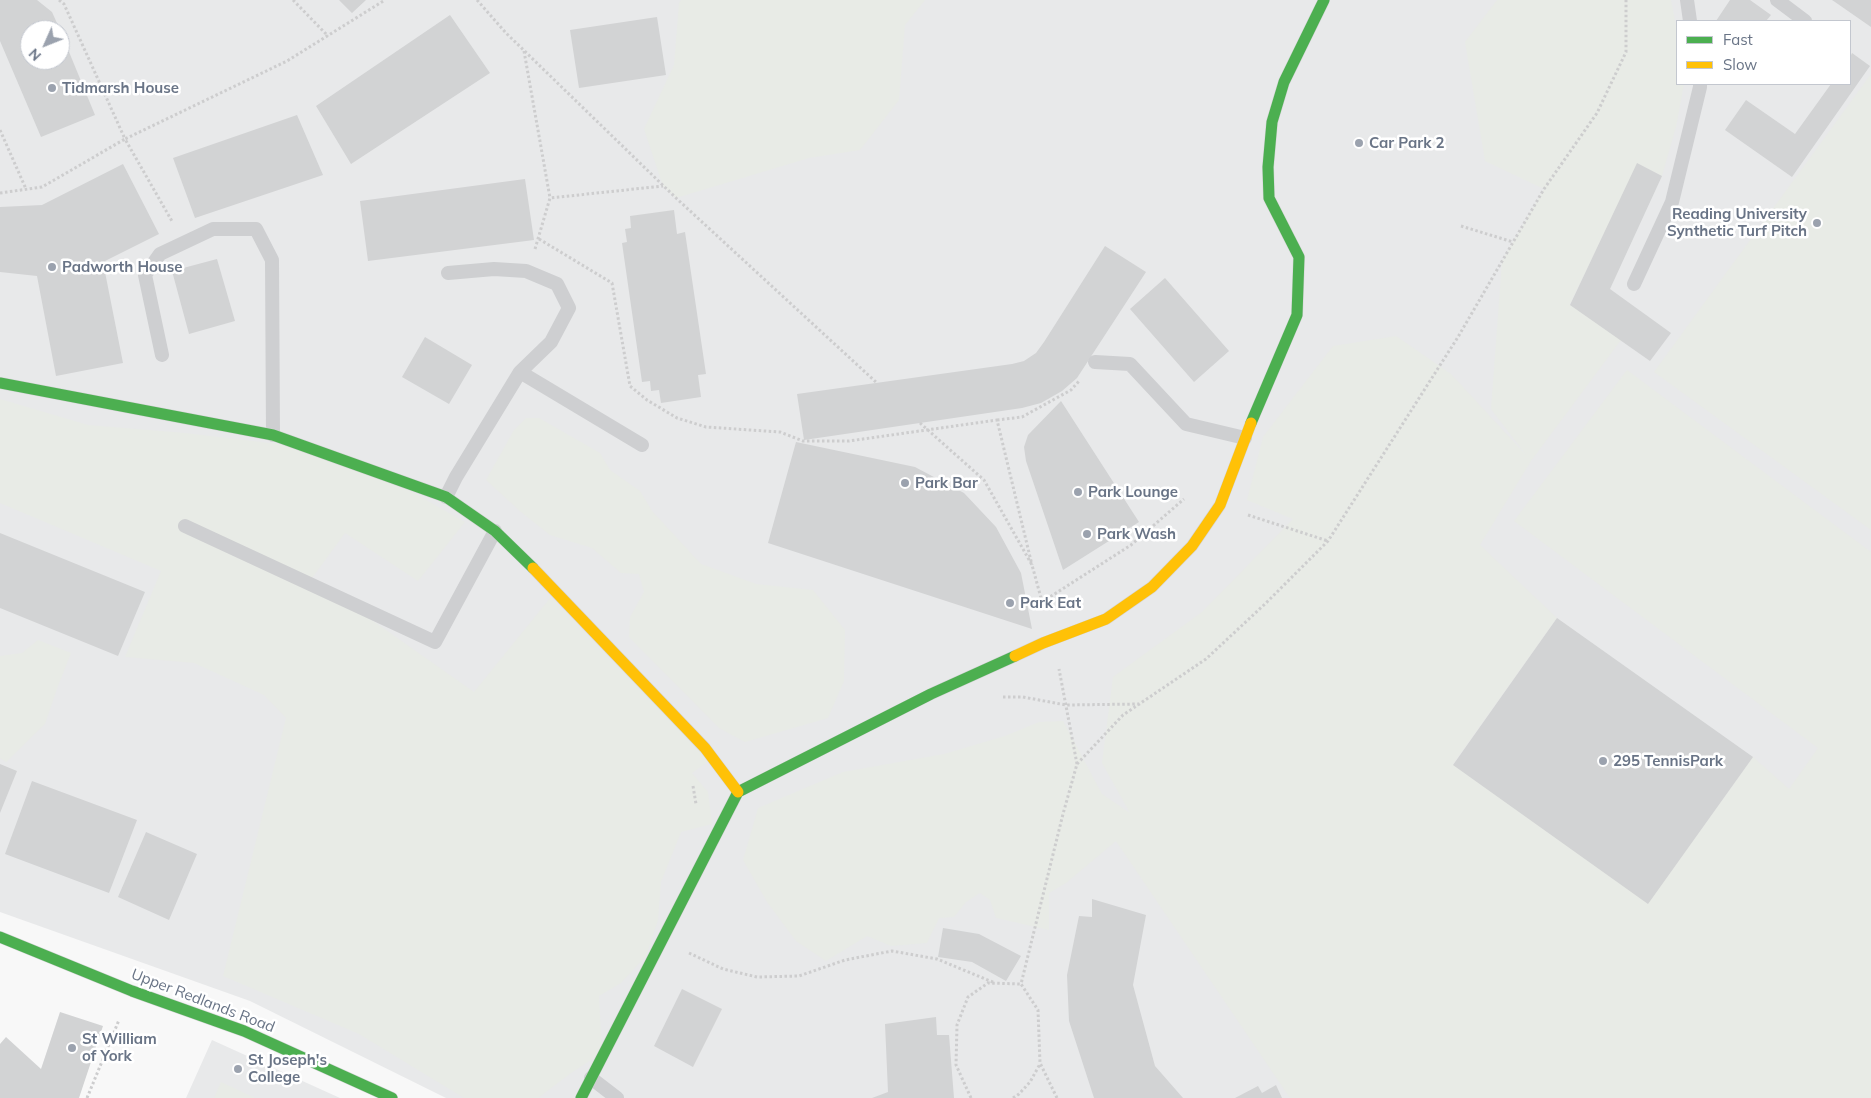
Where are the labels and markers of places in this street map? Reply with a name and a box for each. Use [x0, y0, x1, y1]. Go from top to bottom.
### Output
place label: Tidmarsh House [62, 79, 179, 97]
marker: Tidmarsh House [46, 82, 58, 94]
place label: Car Park 2 [1369, 134, 1445, 152]
marker: Car Park 2 [1353, 137, 1365, 149]
place label: Reading University Synthetic Turf Pitch [1667, 205, 1807, 240]
marker: Reading University Synthetic Turf Pitch [1811, 217, 1823, 229]
place label: Padworth House [62, 258, 183, 276]
marker: Padworth House [46, 261, 58, 273]
place label: Park Bar [915, 474, 978, 492]
marker: Park Bar [899, 477, 911, 489]
place label: Park Lounge [1088, 483, 1178, 501]
marker: Park Lounge [1072, 486, 1084, 498]
place label: Park Wash [1097, 525, 1176, 543]
marker: Park Wash [1081, 528, 1093, 540]
place label: Park Eat [1020, 594, 1081, 612]
marker: Park Eat [1004, 597, 1016, 609]
place label: 295 TennisPark [1613, 752, 1723, 770]
marker: 295 TennisPark [1597, 755, 1609, 767]
place label: St William of York [82, 1030, 157, 1065]
marker: St William of York [66, 1042, 78, 1054]
place label: St Joseph's College [248, 1051, 327, 1086]
marker: St Joseph's College [232, 1063, 244, 1075]

